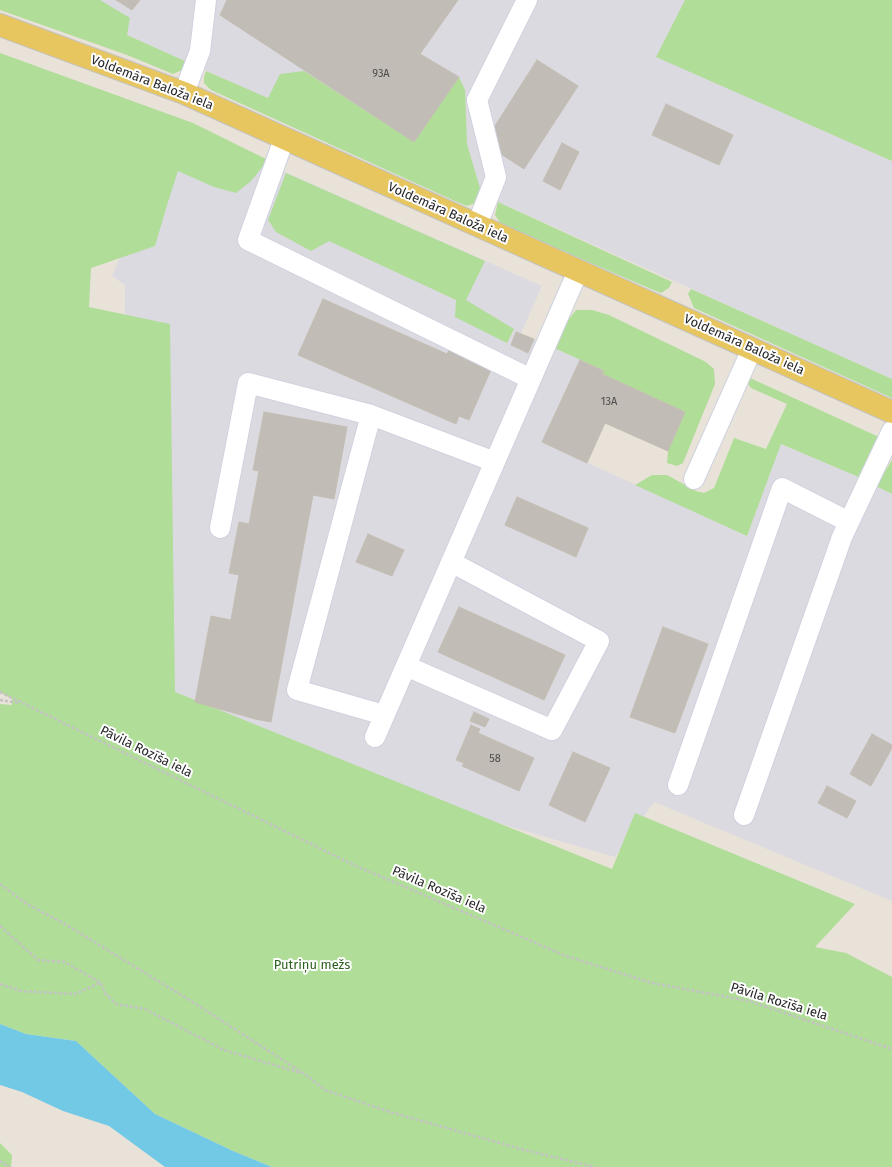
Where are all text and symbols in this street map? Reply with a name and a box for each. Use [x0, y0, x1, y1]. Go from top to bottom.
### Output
street label: Voldemāra Baloža iela [88, 52, 216, 114]
house number: 93A [372, 67, 390, 81]
street label: Voldemāra Baloža iela [385, 179, 511, 247]
street label: Voldemāra Baloža iela [681, 311, 807, 379]
house number: 13A [601, 395, 617, 409]
street label: Pāvila Rozīša iela [97, 723, 195, 781]
house number: 58 [489, 752, 501, 766]
street label: Pāvila Rozīša iela [390, 863, 488, 917]
park label: Putriņu mežs [274, 957, 350, 973]
street label: Pāvila Rozīša iela [729, 980, 829, 1024]

